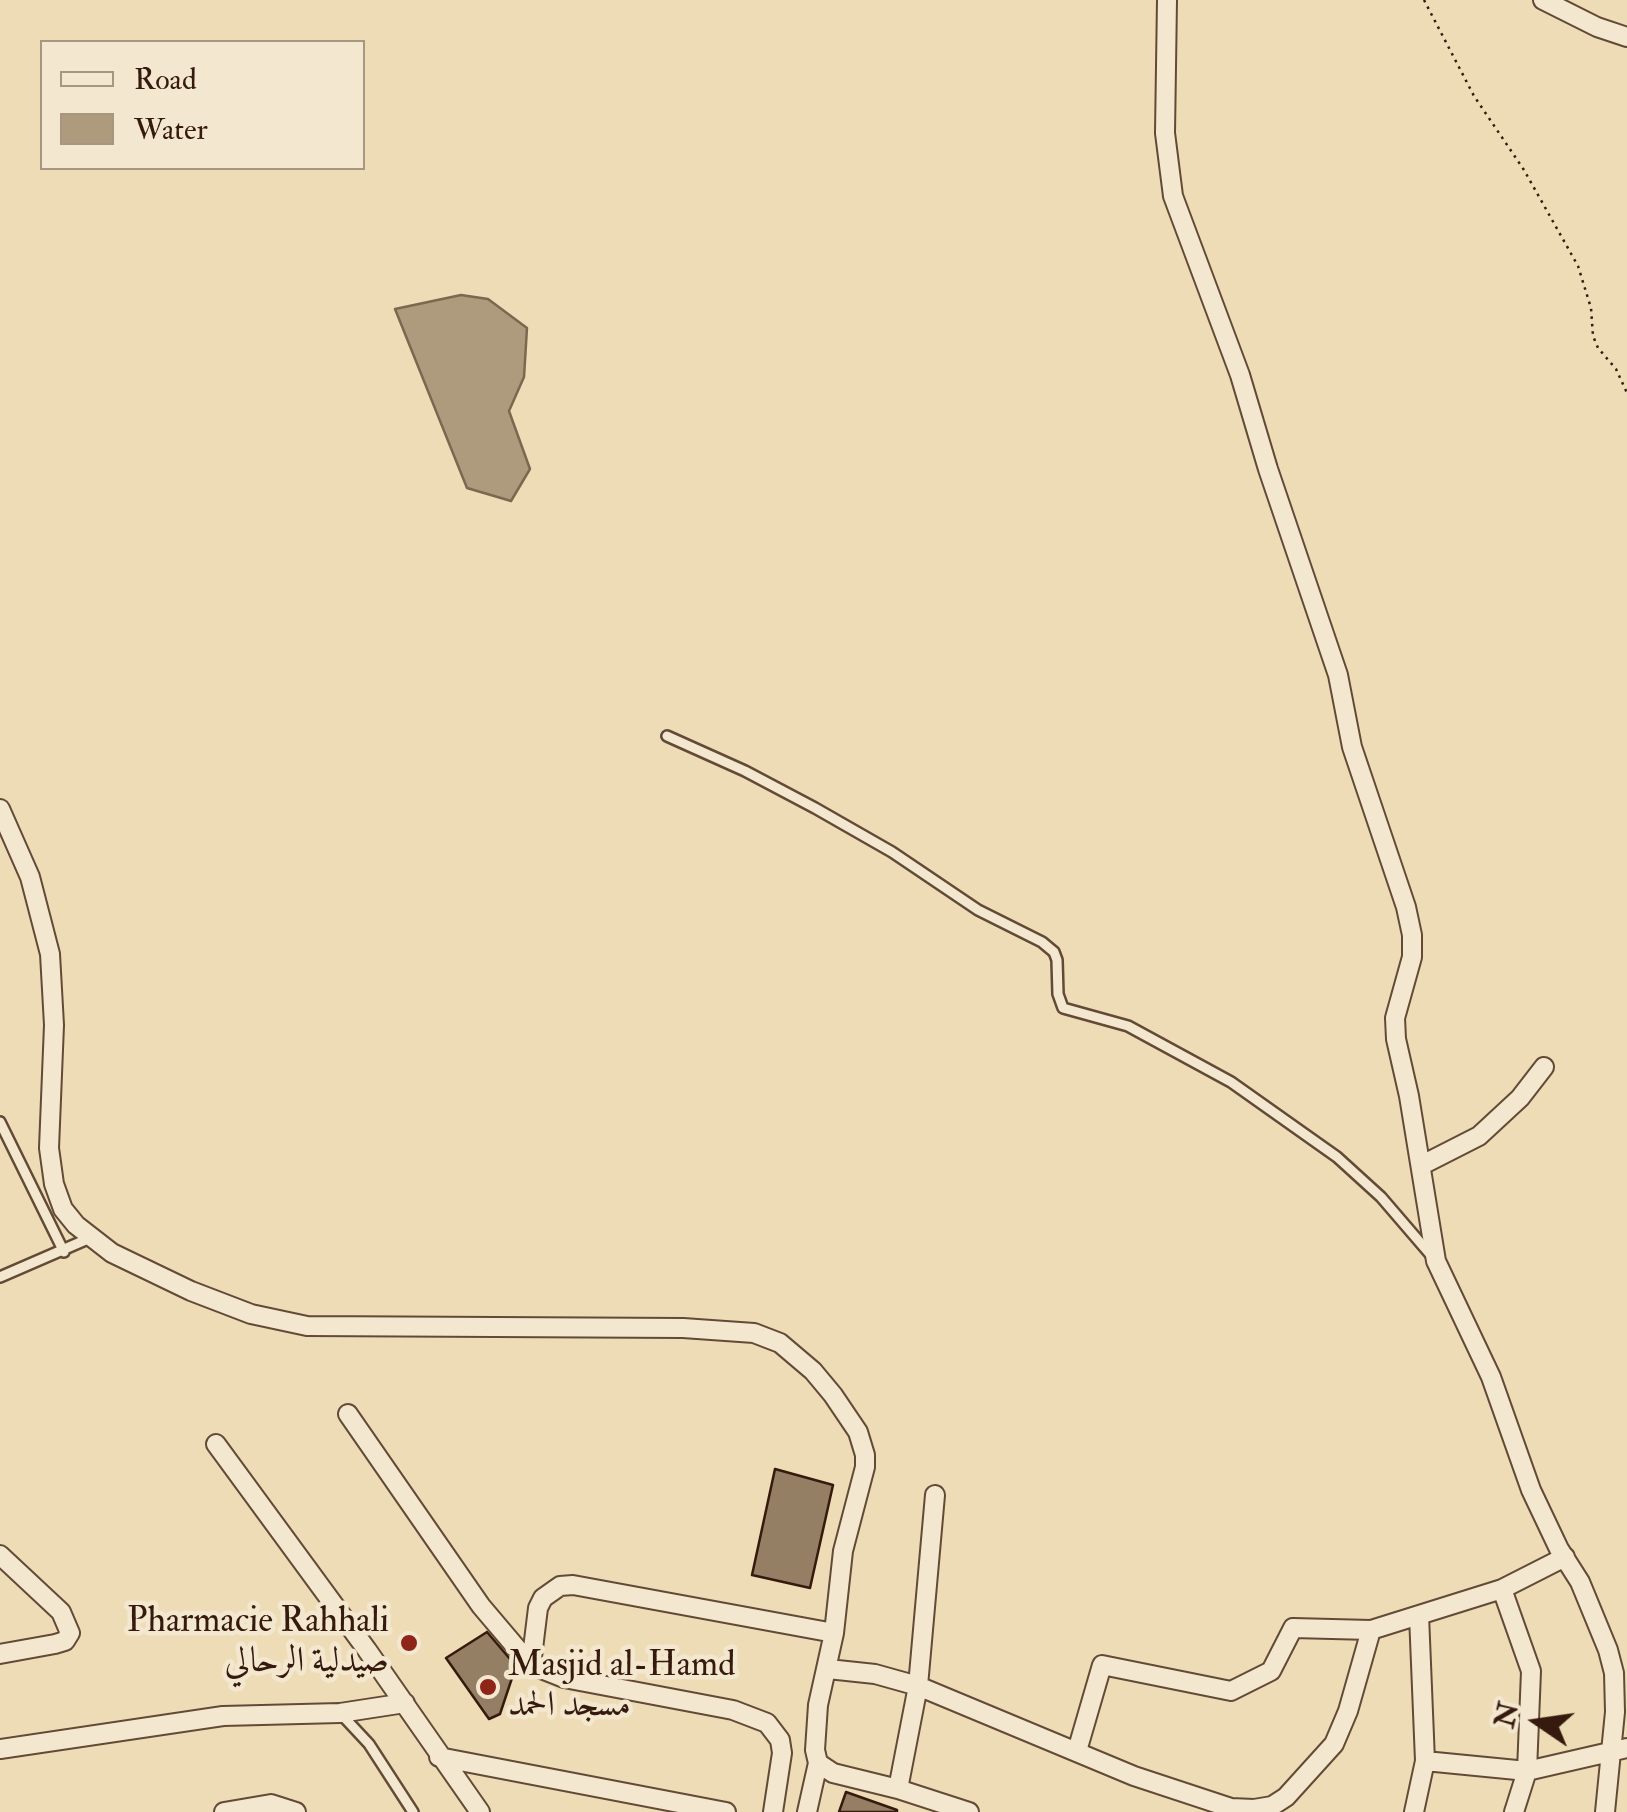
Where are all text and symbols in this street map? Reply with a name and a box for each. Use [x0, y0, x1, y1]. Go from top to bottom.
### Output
legend [40, 40, 365, 170]
text: Road [134, 61, 197, 98]
text: Water [134, 111, 208, 148]
place label: Pharmacie Rahhali صيدلية الرحالي [127, 1602, 389, 1684]
marker: Pharmacie Rahhali صيدلية الرحالي [398, 1632, 420, 1654]
place label: Masjid al-Hamd مسجد الحمد [508, 1646, 735, 1728]
north arrow [1487, 1672, 1587, 1772]
marker: Masjid al-Hamd مسجد الحمد [477, 1676, 499, 1698]
text: N [1487, 1699, 1527, 1731]

